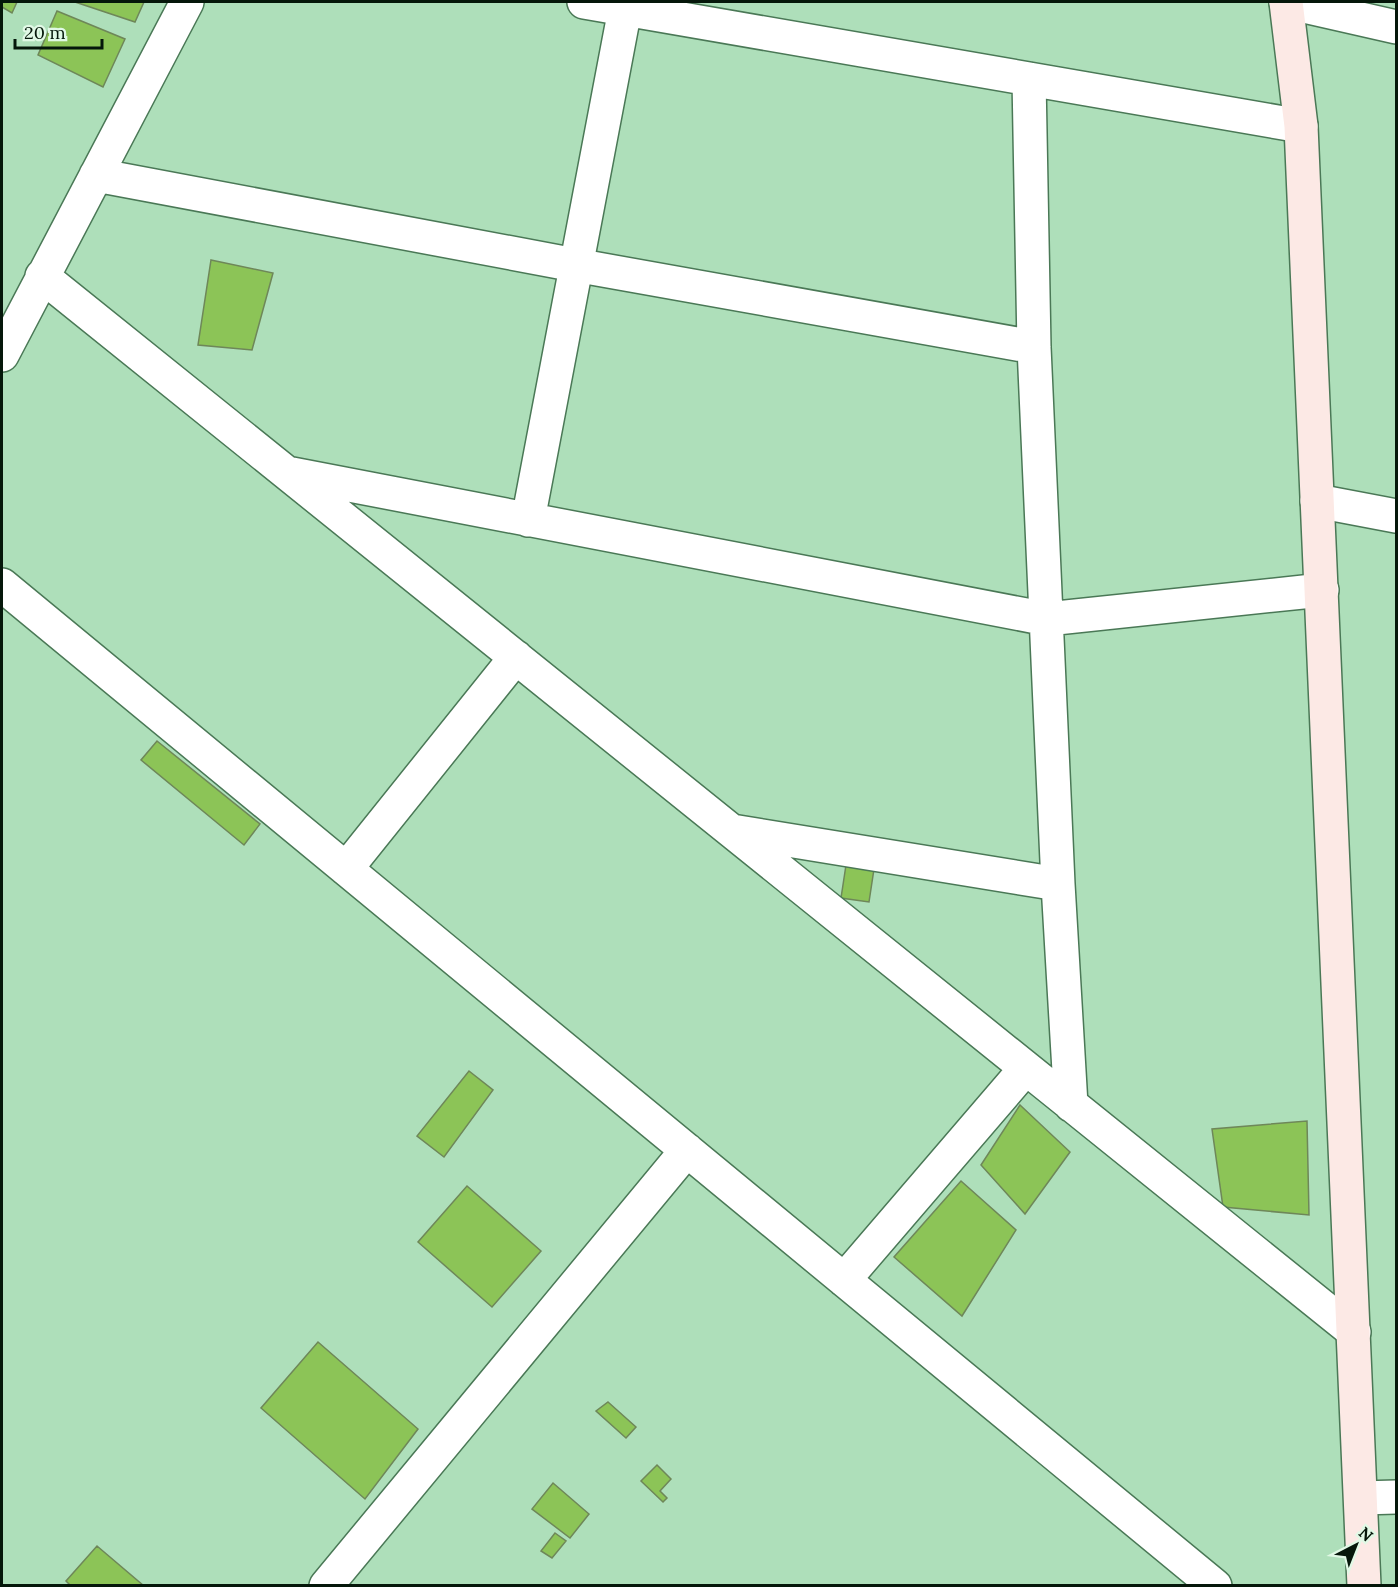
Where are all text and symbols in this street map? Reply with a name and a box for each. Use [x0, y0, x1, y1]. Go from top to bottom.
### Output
scale bar [15, 12, 102, 50]
text: 20 m [24, 21, 66, 44]
north arrow [1326, 1515, 1386, 1575]
text: N [1355, 1522, 1377, 1545]

